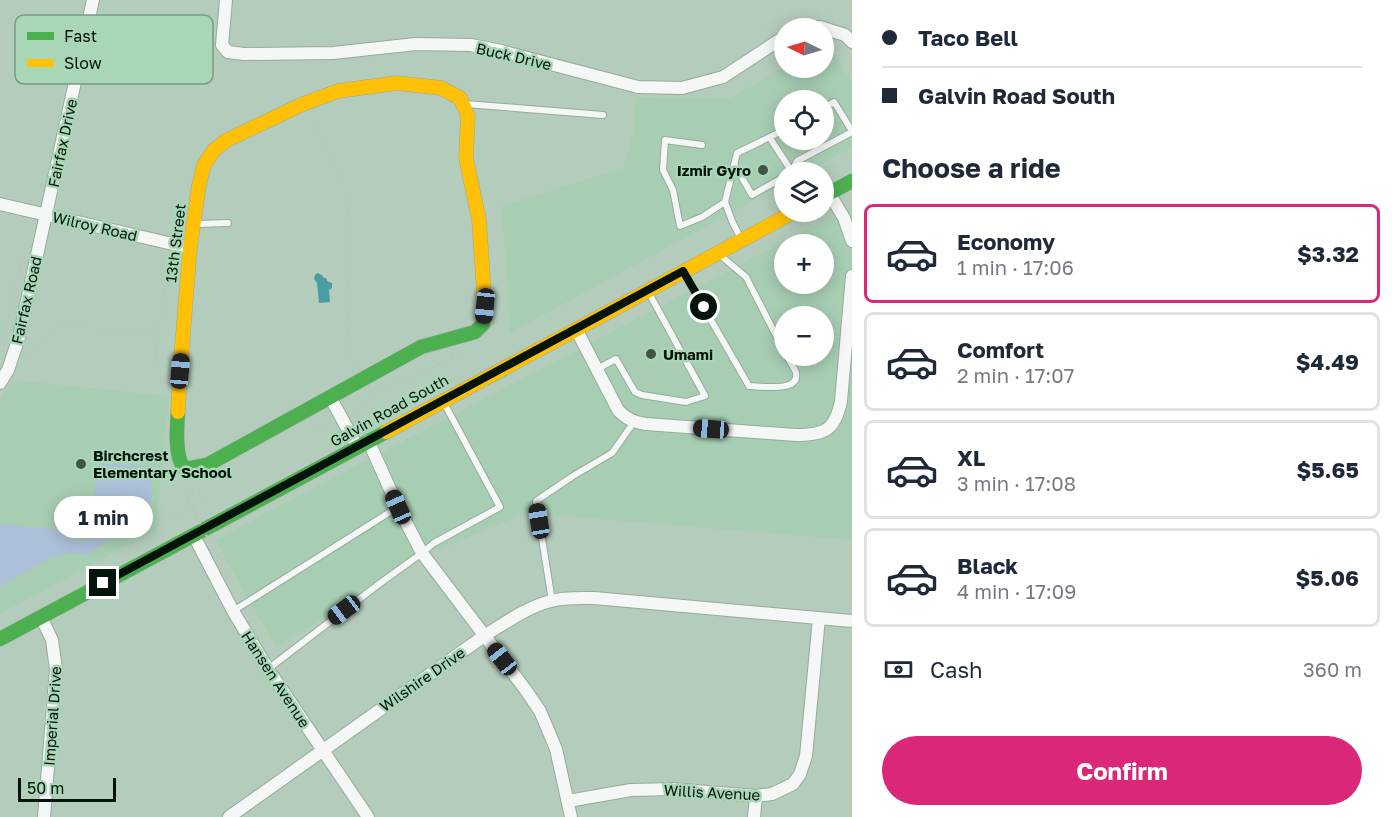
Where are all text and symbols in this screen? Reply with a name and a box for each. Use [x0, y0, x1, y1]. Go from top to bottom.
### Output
legend [15, 15, 213, 84]
north arrow [774, 18, 834, 78]
map controls [774, 18, 834, 366]
text: Taco Bell [918, 24, 1018, 51]
text: Fast [64, 26, 97, 46]
street label: Buck Drive [475, 39, 554, 73]
text: Slow [64, 53, 102, 73]
text: Galvin Road South [918, 82, 1115, 109]
button: locate [774, 90, 834, 150]
street label: Fairfax Drive [44, 97, 80, 189]
text: Choose a ride [882, 152, 1061, 184]
place label: Izmir Gyro [677, 161, 751, 179]
button: layers [774, 162, 834, 222]
marker: Izmir Gyro [756, 163, 770, 177]
street label: 13th Street [161, 202, 189, 284]
street label: Wilroy Road [51, 207, 139, 245]
icon: car [885, 227, 939, 281]
text: Economy [957, 228, 1055, 255]
button: + [774, 234, 834, 294]
text: $3.32 [1297, 240, 1359, 267]
street label: Fairfax Road [7, 254, 45, 346]
text: 1 min · 17:06 [957, 255, 1074, 279]
car [474, 287, 496, 325]
route start [690, 293, 717, 320]
button: − [774, 306, 834, 366]
icon: car [885, 335, 939, 389]
text: Comfort [957, 336, 1044, 363]
place label: Umami [663, 345, 713, 363]
marker: Umami [644, 347, 658, 361]
text: $4.49 [1296, 348, 1359, 375]
car [169, 352, 191, 390]
text: 2 min · 17:07 [957, 363, 1074, 387]
street label: Galvin Road South [327, 370, 451, 450]
car [692, 419, 730, 439]
icon: car [885, 443, 939, 497]
text: XL [957, 444, 985, 471]
place label: Birchcrest Elementary School [93, 446, 232, 481]
text: $5.65 [1296, 456, 1359, 483]
marker: Birchcrest Elementary School [74, 457, 88, 471]
text: 3 min · 17:08 [957, 471, 1076, 495]
car [382, 487, 414, 527]
callout: 1 min [54, 496, 152, 538]
car [527, 502, 551, 540]
text: 1 min [78, 505, 129, 529]
icon: car [885, 551, 939, 605]
text: Black [957, 552, 1018, 579]
text: $5.06 [1296, 564, 1359, 591]
route end [89, 569, 116, 596]
text: 4 min · 17:09 [957, 579, 1076, 603]
car [324, 592, 364, 628]
street label: Hansen Avenue [238, 627, 314, 731]
car [484, 639, 520, 679]
street label: Wilshire Drive [376, 643, 468, 715]
icon: cash [882, 653, 915, 686]
text: Cash [930, 656, 983, 683]
text: 360 m [1303, 657, 1362, 681]
street label: Imperial Drive [40, 665, 64, 766]
button: Confirm [882, 736, 1362, 805]
scale bar [18, 775, 116, 802]
text: 50 m [27, 778, 64, 798]
street label: Willis Avenue [663, 780, 761, 804]

